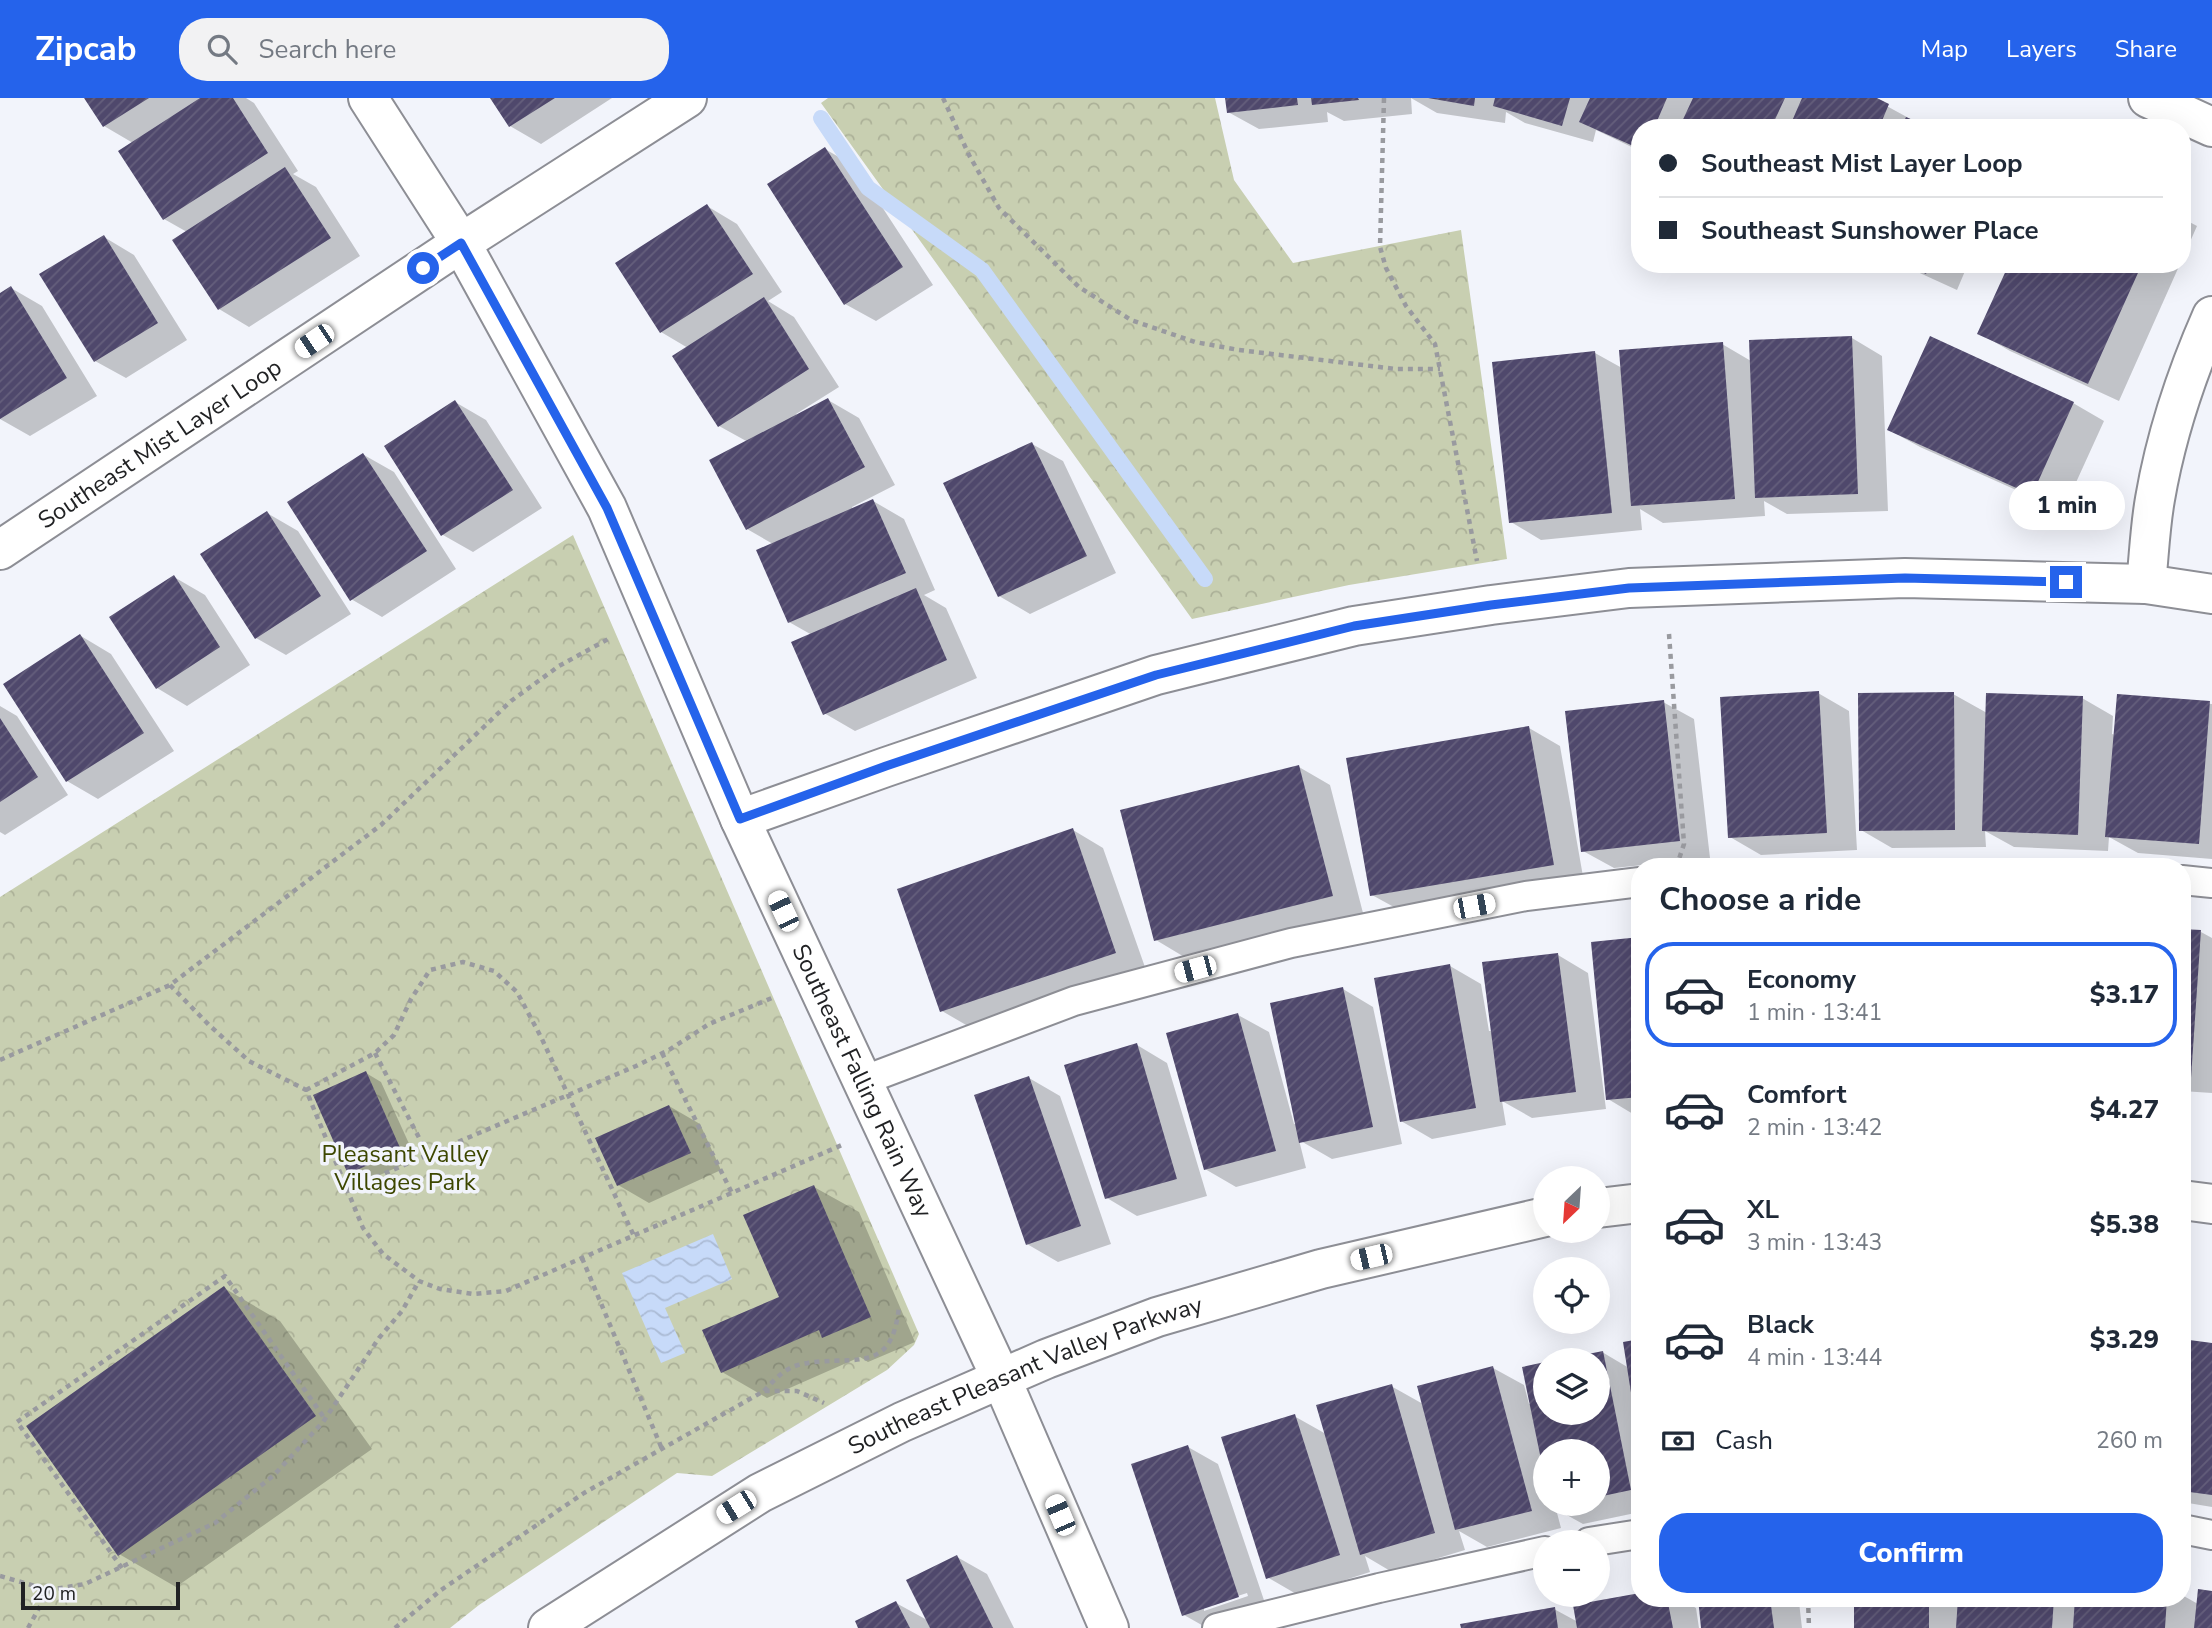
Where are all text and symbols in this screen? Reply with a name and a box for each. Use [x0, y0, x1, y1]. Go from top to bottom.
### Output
search box [179, 18, 669, 81]
text: Zipcab [35, 27, 137, 72]
icon: search [203, 30, 241, 68]
text: Search here [259, 32, 396, 67]
text: Map [1921, 33, 1968, 65]
text: Layers [2006, 33, 2077, 65]
text: Share [2115, 33, 2177, 65]
text: Southeast Mist Layer Loop [1701, 146, 2023, 181]
text: Southeast Sunshower Place [1701, 213, 2039, 248]
route start [407, 252, 439, 284]
car [291, 321, 338, 361]
street label: Southeast Mist Layer Loop [32, 351, 288, 536]
callout: 1 min [2008, 480, 2124, 530]
text: 1 min [2037, 490, 2097, 521]
route end [2050, 566, 2082, 598]
text: Choose a ride [1659, 878, 1861, 921]
car [765, 888, 802, 934]
car [1452, 892, 1497, 920]
street label: Southeast Falling Rain Way [785, 939, 940, 1223]
car [1172, 953, 1219, 985]
text: Economy [1747, 962, 1856, 997]
icon: car [1663, 963, 1726, 1026]
text: $3.17 [2090, 977, 2159, 1012]
text: 1 min · 13:41 [1747, 997, 1882, 1028]
text: Comfort [1747, 1077, 1847, 1112]
icon: car [1663, 1078, 1726, 1141]
text: $4.27 [2090, 1092, 2159, 1127]
text: 2 min · 13:42 [1747, 1112, 1882, 1143]
park label: Pleasant Valley Villages Park [321, 1138, 489, 1198]
north arrow [1533, 1166, 1610, 1242]
map controls [1533, 1166, 1610, 1607]
text: XL [1747, 1192, 1779, 1227]
icon: car [1663, 1193, 1726, 1256]
text: $5.38 [2090, 1207, 2159, 1242]
text: 3 min · 13:43 [1747, 1227, 1882, 1258]
car [1349, 1242, 1394, 1272]
button: locate [1533, 1257, 1610, 1334]
street label: Southeast Pleasant Valley Parkway [842, 1288, 1207, 1463]
text: Black [1747, 1307, 1814, 1342]
icon: car [1663, 1308, 1726, 1371]
text: $3.29 [2090, 1322, 2159, 1357]
text: 4 min · 13:44 [1747, 1342, 1882, 1373]
button: layers [1533, 1348, 1610, 1425]
icon: cash [1659, 1422, 1697, 1460]
text: Cash [1715, 1423, 1773, 1458]
text: 260 m [2096, 1425, 2163, 1456]
button: + [1533, 1439, 1610, 1516]
car [713, 1487, 760, 1527]
car [1043, 1492, 1078, 1538]
button: Confirm [1659, 1513, 2163, 1593]
button: − [1533, 1530, 1610, 1607]
scale bar [21, 1579, 180, 1611]
text: 20 m [32, 1581, 76, 1607]

